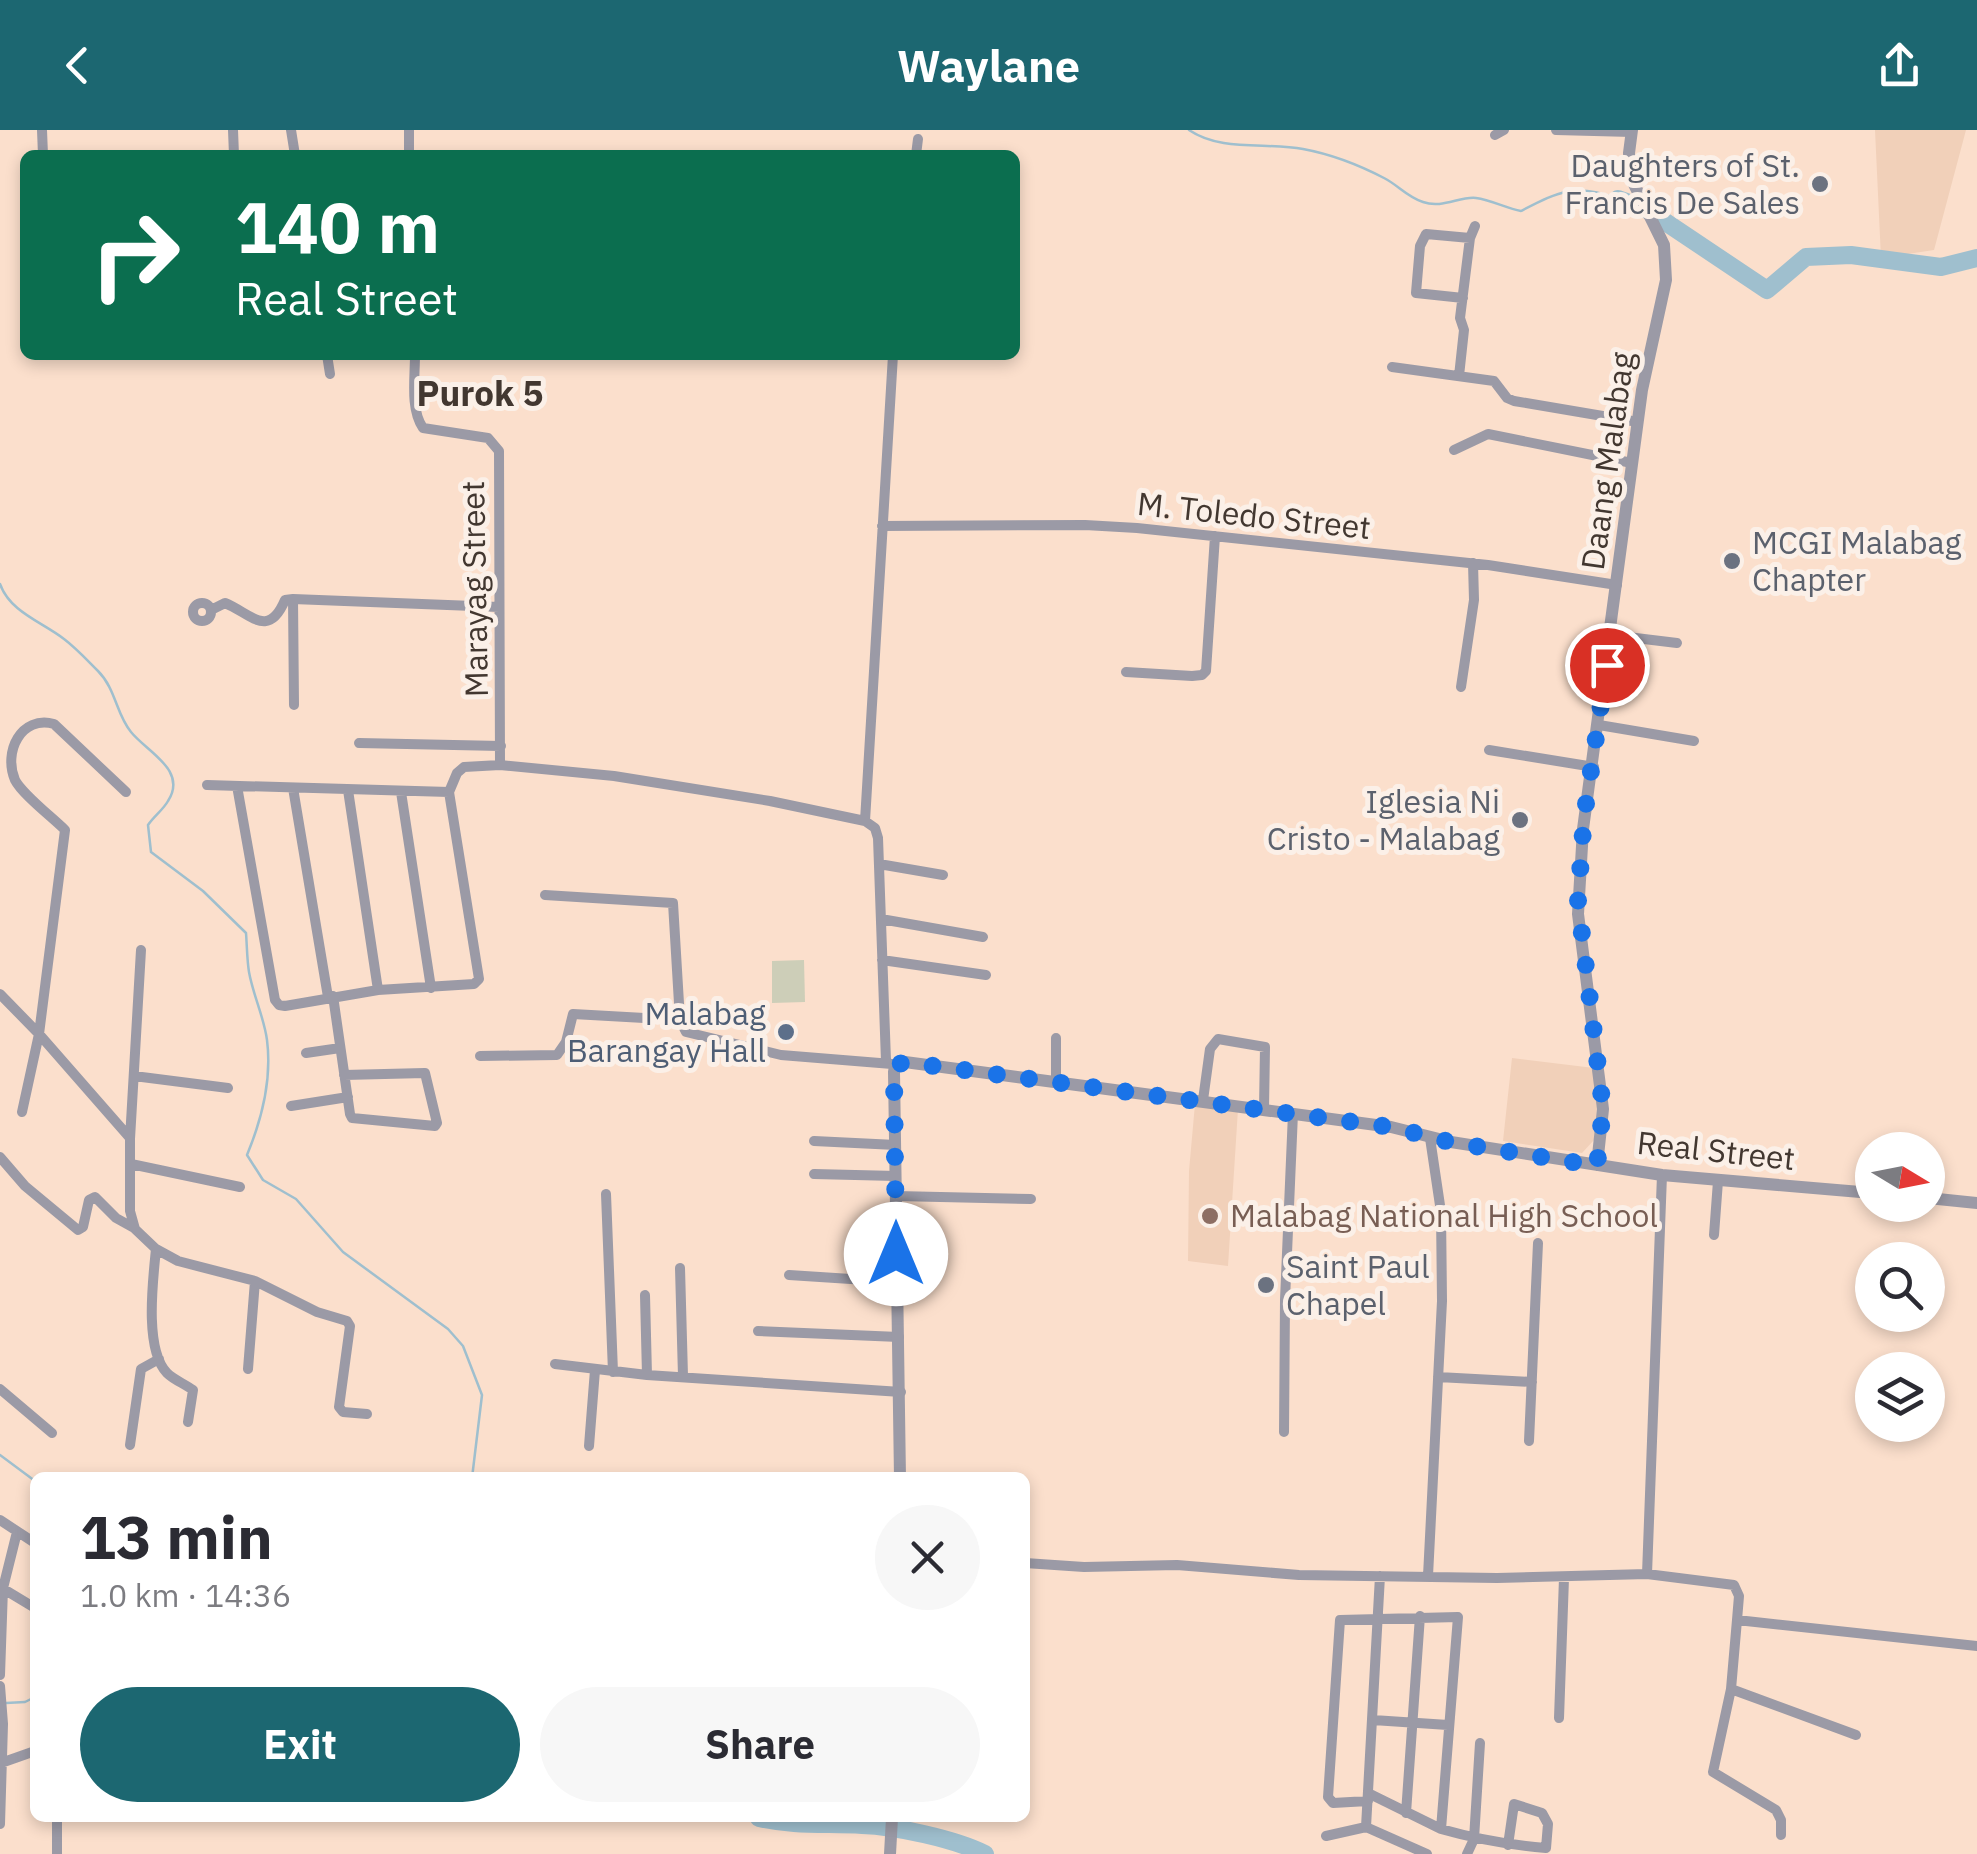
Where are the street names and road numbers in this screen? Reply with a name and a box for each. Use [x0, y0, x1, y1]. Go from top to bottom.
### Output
street label: Daang Malabag [1571, 349, 1643, 573]
street label: Marayag Street [451, 480, 497, 698]
street label: M. Toledo Street [1135, 482, 1373, 548]
street label: Real Street [1635, 1121, 1797, 1179]

